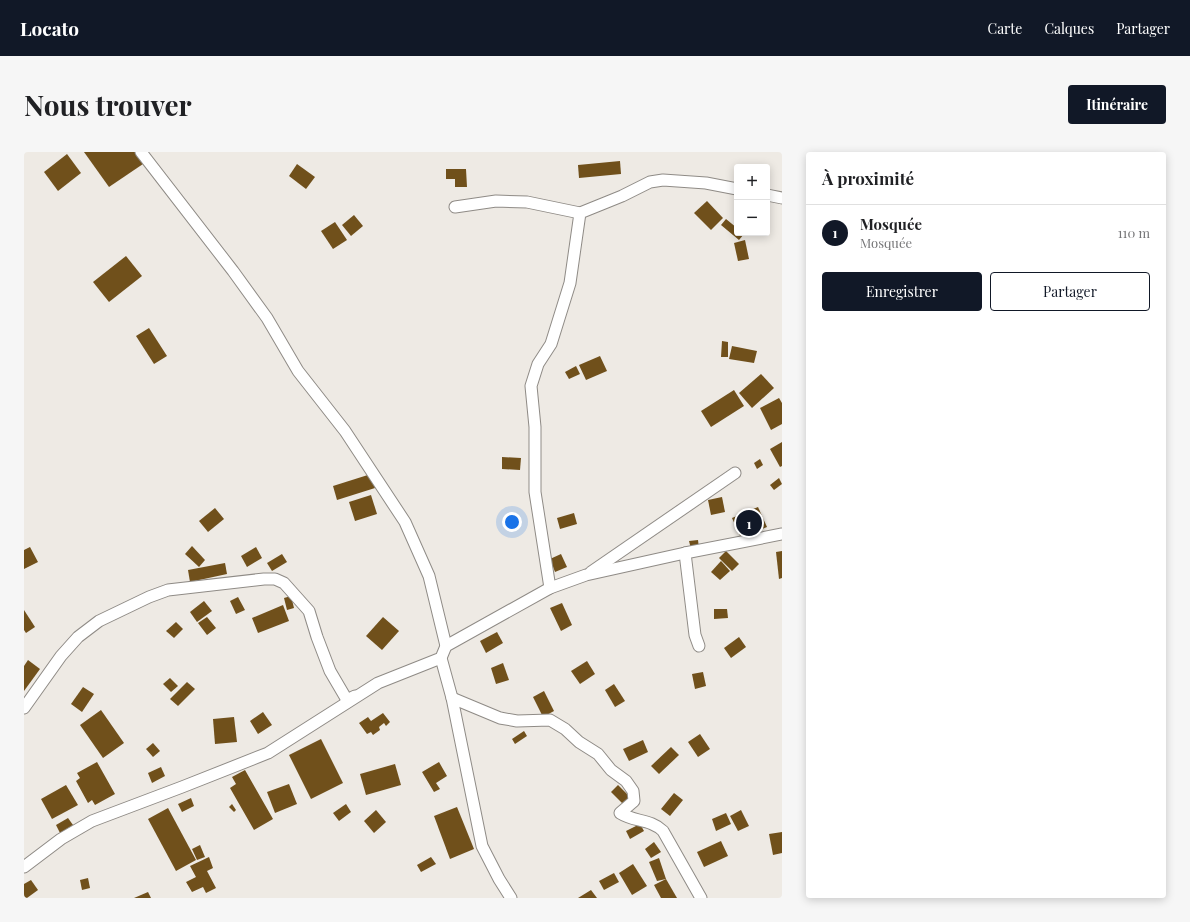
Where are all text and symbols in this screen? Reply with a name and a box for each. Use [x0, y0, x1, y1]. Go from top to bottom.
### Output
text: Locato [20, 15, 79, 41]
text: Carte [988, 19, 1022, 38]
text: Calques [1044, 19, 1094, 38]
text: Partager [1116, 19, 1170, 38]
button: Itinéraire [1068, 85, 1166, 124]
text: Nous trouver [24, 86, 192, 123]
map controls [734, 164, 770, 236]
button: + [734, 164, 770, 200]
text: À proximité [822, 167, 914, 189]
button: − [734, 200, 770, 236]
text: Mosquée [860, 214, 922, 234]
text: 1 [833, 224, 837, 241]
text: 110 m [1118, 224, 1150, 241]
text: Mosquée [860, 234, 912, 251]
button: Enregistrer [822, 272, 982, 311]
button: Partager [990, 272, 1150, 311]
pin: 1 [736, 508, 762, 538]
your location [502, 512, 522, 532]

